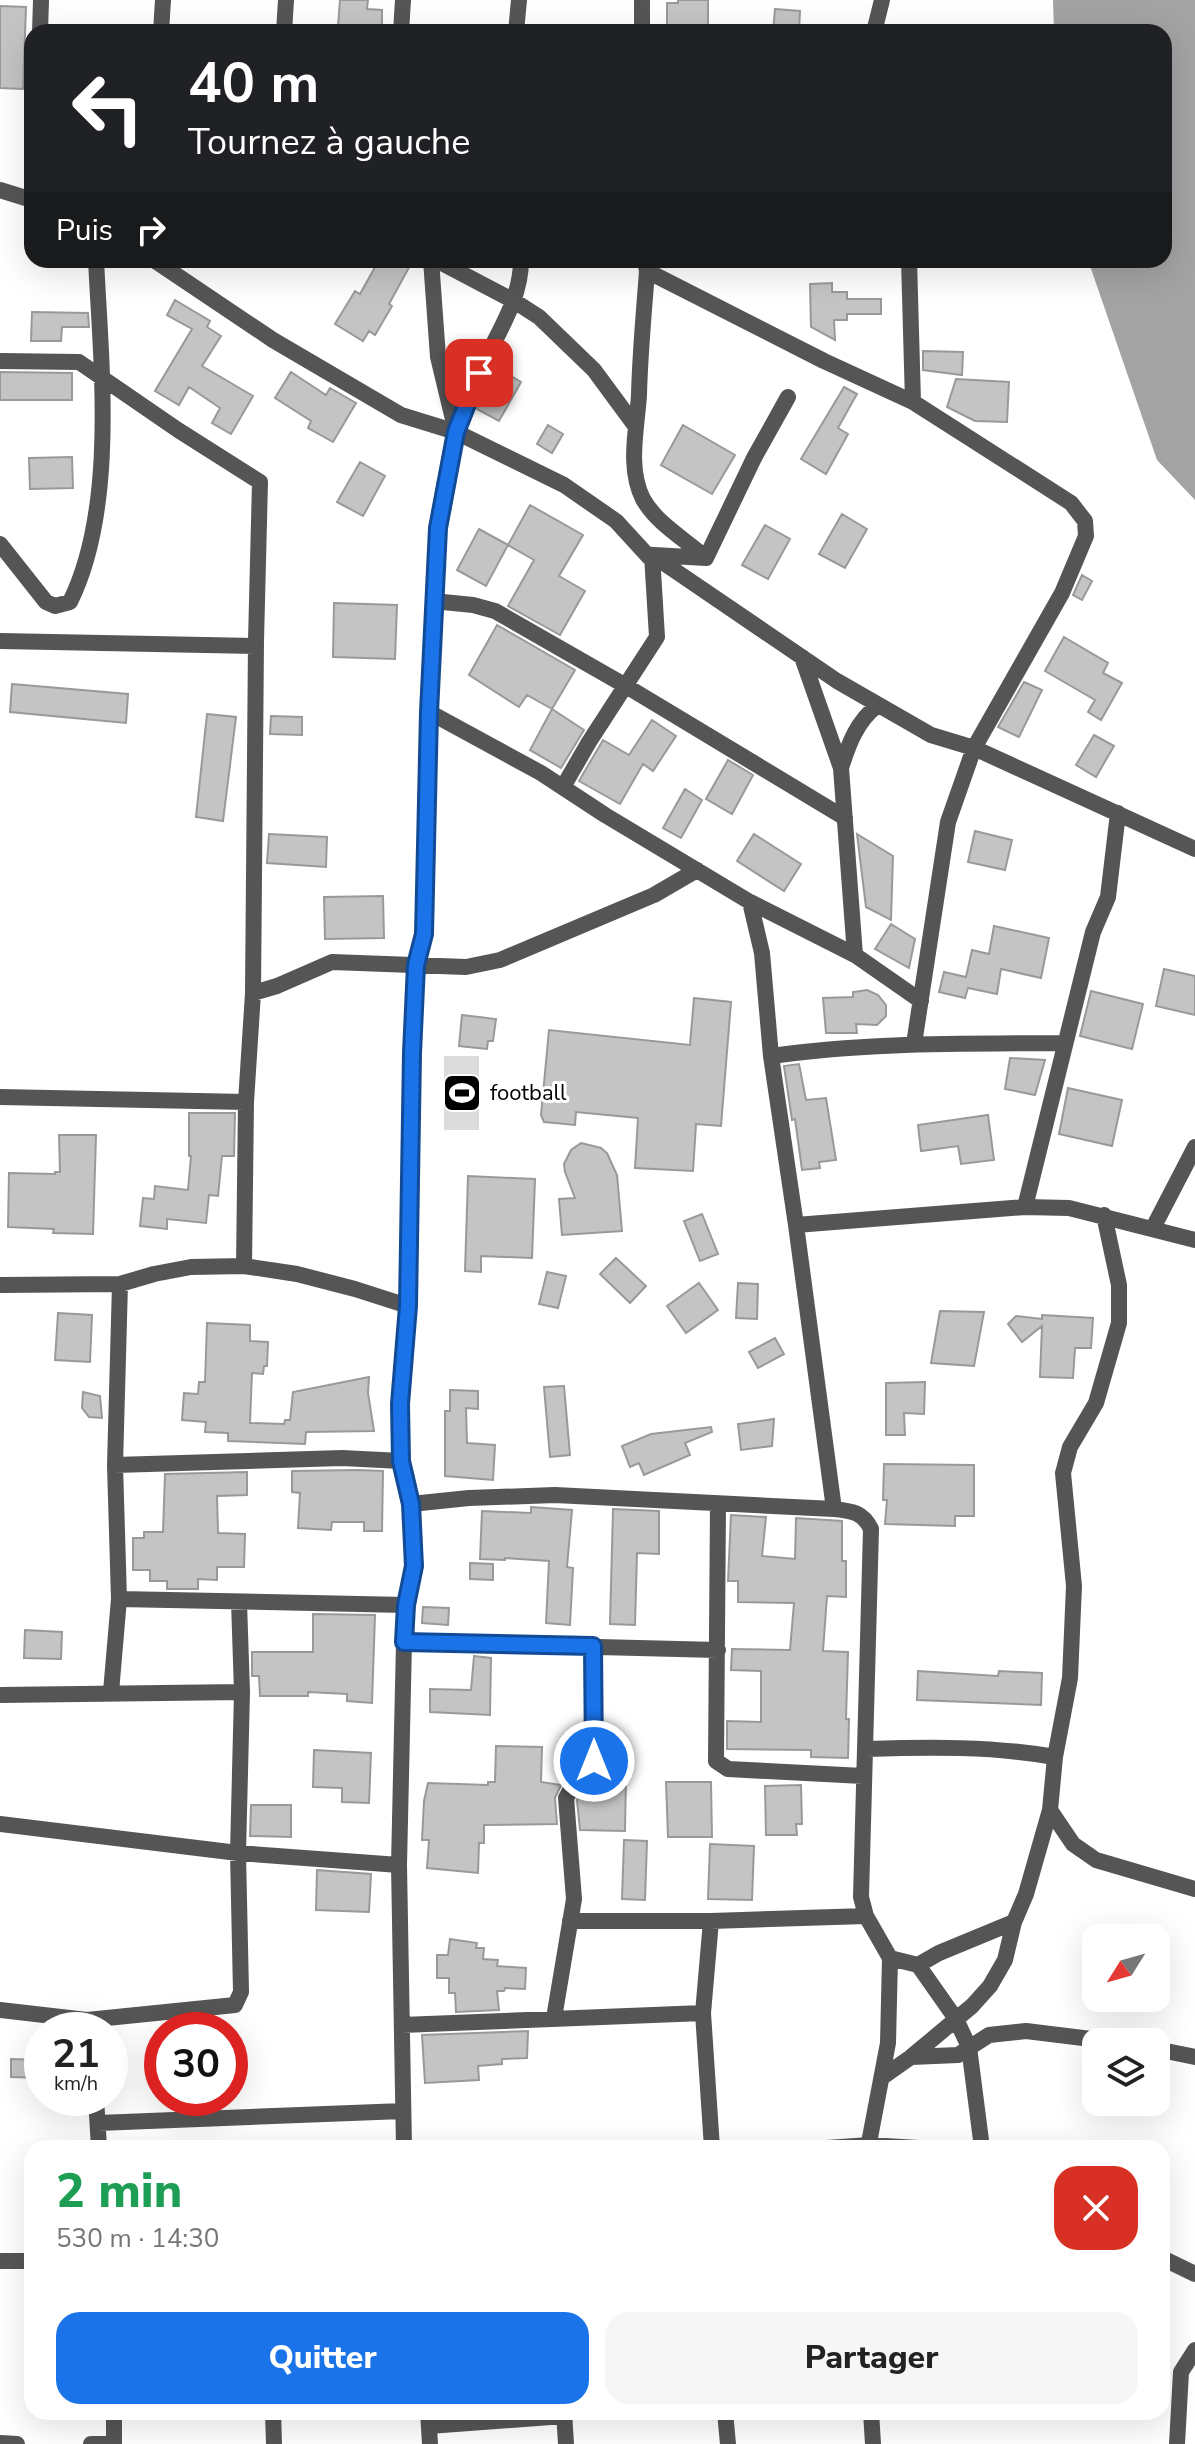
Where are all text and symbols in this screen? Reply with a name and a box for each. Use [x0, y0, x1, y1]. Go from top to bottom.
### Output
text: 40 m [188, 45, 319, 122]
icon: left [56, 56, 160, 160]
text: Tournez à gauche [188, 118, 470, 167]
icon: right [129, 208, 173, 252]
text: Puis [56, 210, 113, 251]
pin [445, 339, 513, 407]
icon: arrive [457, 351, 501, 395]
sports icon: football [441, 1072, 483, 1114]
place label: football [490, 1078, 567, 1108]
position arrow [552, 1719, 636, 1803]
north arrow [1082, 1924, 1170, 2012]
map controls [1082, 1924, 1170, 2116]
speed limit sign: 30 [144, 2012, 248, 2116]
text: 21 [52, 2027, 100, 2081]
button: layers [1082, 2028, 1170, 2116]
text: km/h [54, 2070, 98, 2097]
text: 2 min [56, 2158, 182, 2224]
button: close [1054, 2166, 1138, 2250]
text: 530 m · 14:30 [56, 2221, 219, 2256]
button: Quitter [56, 2312, 589, 2404]
button: Partager [605, 2312, 1138, 2404]

